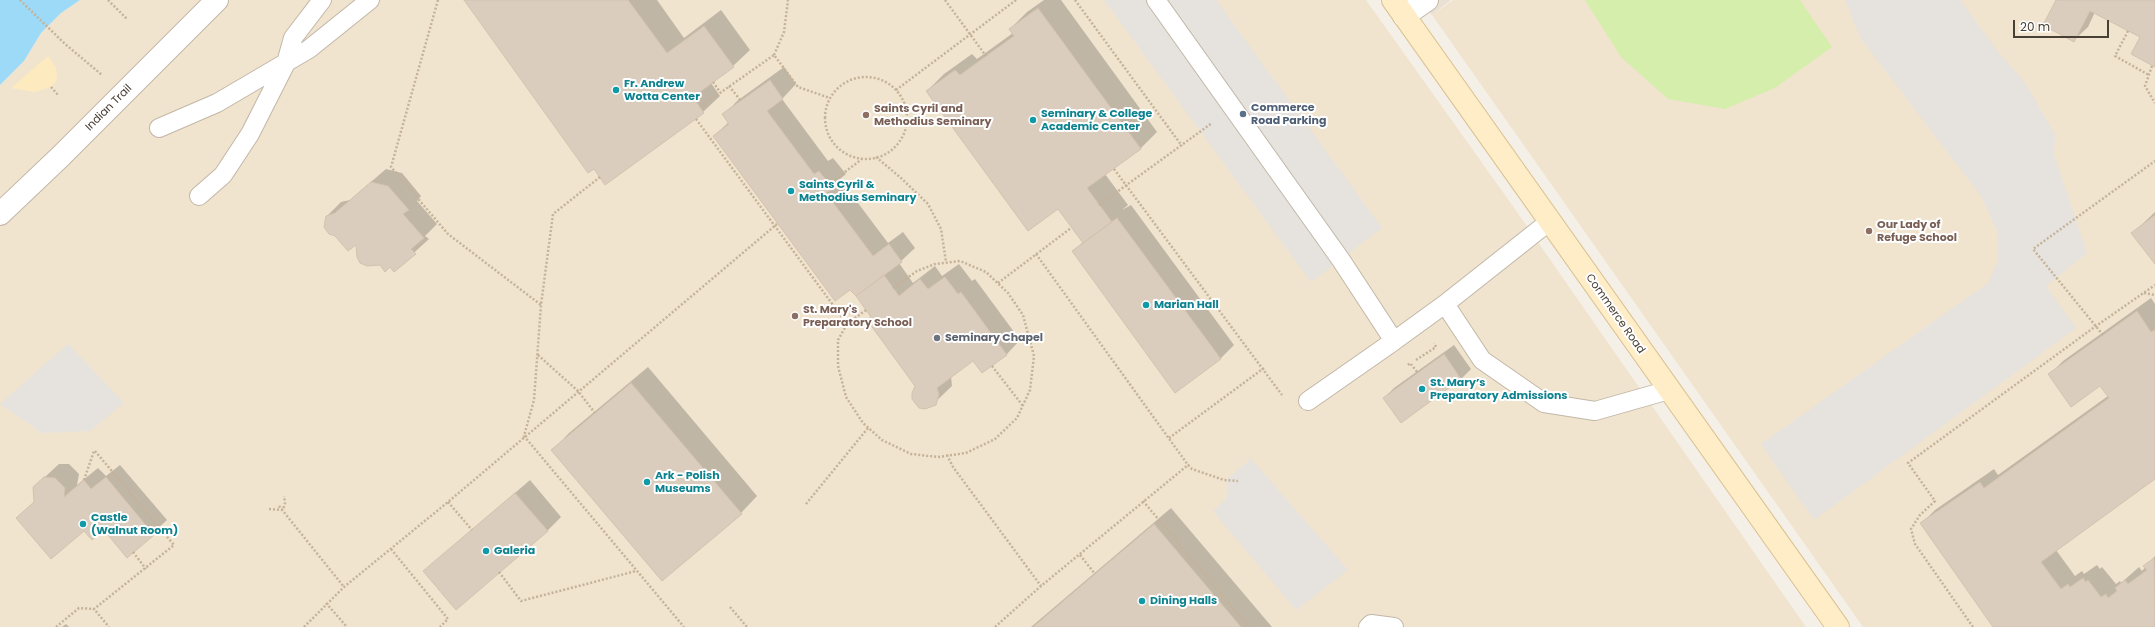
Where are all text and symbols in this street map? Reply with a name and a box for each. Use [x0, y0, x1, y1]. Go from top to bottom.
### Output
scale bar [2015, 12, 2111, 38]
text: 20 m [2020, 18, 2050, 35]
place label: Fr. Andrew Wotta Center [624, 77, 700, 103]
street label: Indian Trail [83, 82, 135, 134]
marker: Fr. Andrew Wotta Center [611, 85, 621, 95]
place label: Commerce Road Parking [1251, 101, 1326, 127]
place label: Saints Cyril and Methodius Seminary [874, 102, 991, 128]
place label: Seminary & College Academic Center [1041, 107, 1152, 133]
marker: Commerce Road Parking [1238, 109, 1248, 119]
marker: Saints Cyril and Methodius Seminary [861, 110, 871, 120]
marker: Seminary & College Academic Center [1028, 115, 1038, 125]
place label: Saints Cyril & Methodius Seminary [799, 178, 916, 204]
marker: Saints Cyril & Methodius Seminary [786, 186, 796, 196]
place label: Our Lady of Refuge School [1877, 218, 1957, 244]
marker: Our Lady of Refuge School [1864, 226, 1874, 236]
street label: Commerce Road [1583, 272, 1647, 356]
place label: Marian Hall [1154, 298, 1219, 312]
marker: Marian Hall [1141, 300, 1151, 310]
place label: St. Mary's Preparatory School [803, 303, 912, 329]
marker: St. Mary's Preparatory School [790, 311, 800, 321]
place label: Seminary Chapel [945, 331, 1043, 345]
marker: Seminary Chapel [932, 333, 942, 343]
place label: St. Mary’s Preparatory Admissions [1430, 376, 1567, 402]
marker: St. Mary’s Preparatory Admissions [1417, 384, 1427, 394]
place label: Ark - Polish Museums [655, 469, 720, 495]
marker: Ark - Polish Museums [642, 477, 652, 487]
place label: Castle (Walnut Room) [91, 511, 178, 537]
marker: Castle (Walnut Room) [78, 519, 88, 529]
place label: Galeria [494, 544, 535, 558]
marker: Galeria [481, 546, 491, 556]
place label: Dining Halls [1150, 594, 1217, 608]
marker: Dining Halls [1137, 596, 1147, 606]

